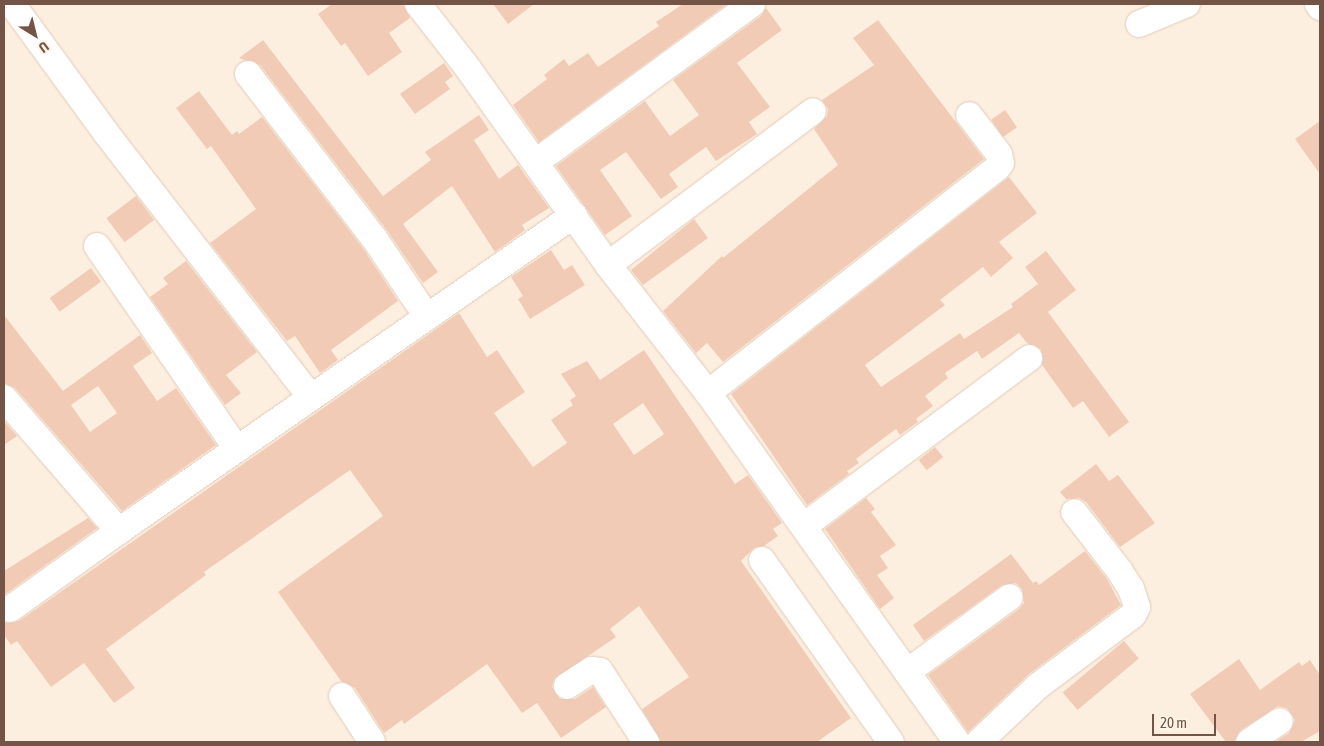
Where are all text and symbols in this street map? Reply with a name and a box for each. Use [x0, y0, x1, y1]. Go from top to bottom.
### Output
north arrow [10, 10, 60, 60]
text: U [36, 38, 52, 56]
scale bar [1154, 704, 1218, 736]
text: 20 m [1160, 714, 1187, 731]

